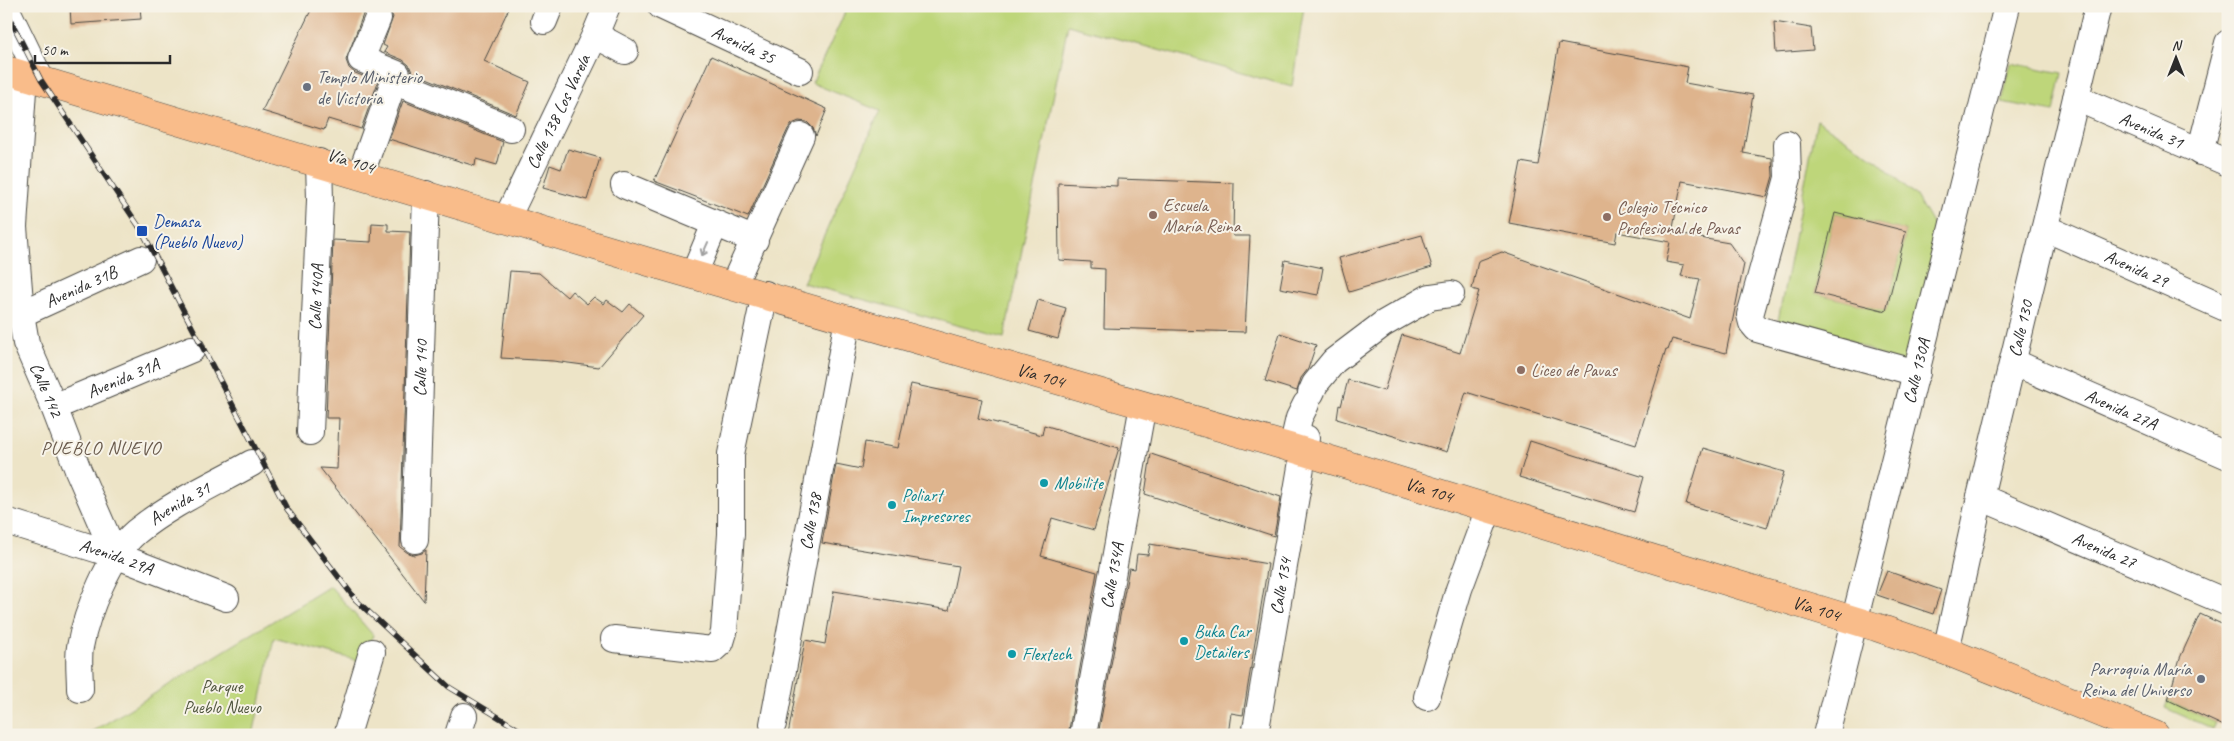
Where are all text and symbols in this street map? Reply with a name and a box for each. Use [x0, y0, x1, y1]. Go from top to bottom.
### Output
street label: Avenida 35 [708, 20, 779, 69]
scale bar [35, 32, 170, 64]
north arrow [2152, 32, 2202, 82]
text: N [2172, 37, 2183, 54]
text: 50 m [42, 41, 69, 60]
street label: Calle 138 Los Varela [521, 50, 596, 173]
place label: Templo Ministerio de Victoria [317, 66, 424, 109]
marker: Templo Ministerio de Victoria [301, 81, 313, 93]
street label: Avenida 31 [2116, 107, 2187, 154]
street label: Vía 104 [324, 143, 379, 179]
place label: Escuela María Reina [1163, 194, 1242, 237]
place label: Colegio Técnico Profesional de Pavas [1617, 196, 1741, 239]
marker: Escuela María Reina [1147, 209, 1159, 221]
place label: Demasa (Pueblo Nuevo) [153, 210, 243, 253]
marker: Colegio Técnico Profesional de Pavas [1601, 211, 1613, 223]
marker: Demasa (Pueblo Nuevo) [135, 224, 149, 238]
one-way arrow [699, 241, 709, 256]
street label: Avenida 29 [2101, 245, 2173, 293]
street label: Avenida 31B [42, 260, 122, 312]
street label: Calle 140A [303, 263, 328, 331]
street label: Calle 130 [2003, 296, 2038, 359]
street label: Calle 130A [1898, 335, 1935, 406]
street label: Calle 140 [409, 337, 432, 397]
street label: Avenida 31A [84, 353, 163, 403]
street label: Vía 104 [1014, 358, 1069, 393]
street label: Calle 142 [25, 359, 68, 422]
place label: Liceo de Pavas [1531, 359, 1618, 381]
marker: Liceo de Pavas [1515, 364, 1527, 376]
street label: Avenida 27A [2082, 384, 2161, 435]
district label: PUEBLO NUEVO [41, 436, 163, 460]
place label: Mobilite [1054, 472, 1104, 494]
street label: Vía 104 [1403, 472, 1458, 508]
street label: Avenida 31 [145, 476, 215, 530]
marker: Mobilite [1038, 477, 1050, 489]
place label: Poliart Impresores [902, 484, 971, 527]
street label: Calle 138 [795, 490, 827, 551]
marker: Poliart Impresores [886, 499, 898, 511]
street label: Avenida 27 [2069, 527, 2140, 574]
street label: Avenida 29A [77, 534, 157, 580]
street label: Calle 134A [1095, 540, 1129, 610]
street label: Calle 134 [1265, 554, 1297, 616]
street label: Vía 104 [1790, 591, 1845, 627]
place label: Buka Car Detailers [1194, 620, 1252, 663]
marker: Buka Car Detailers [1178, 635, 1190, 647]
place label: Flextech [1022, 643, 1073, 665]
marker: Flextech [1006, 648, 1018, 660]
place label: Parroquia María Reina del Universo [2081, 658, 2193, 701]
marker: Parroquia María Reina del Universo [2195, 673, 2207, 685]
park label: Parque Pueblo Nuevo [183, 675, 262, 718]

